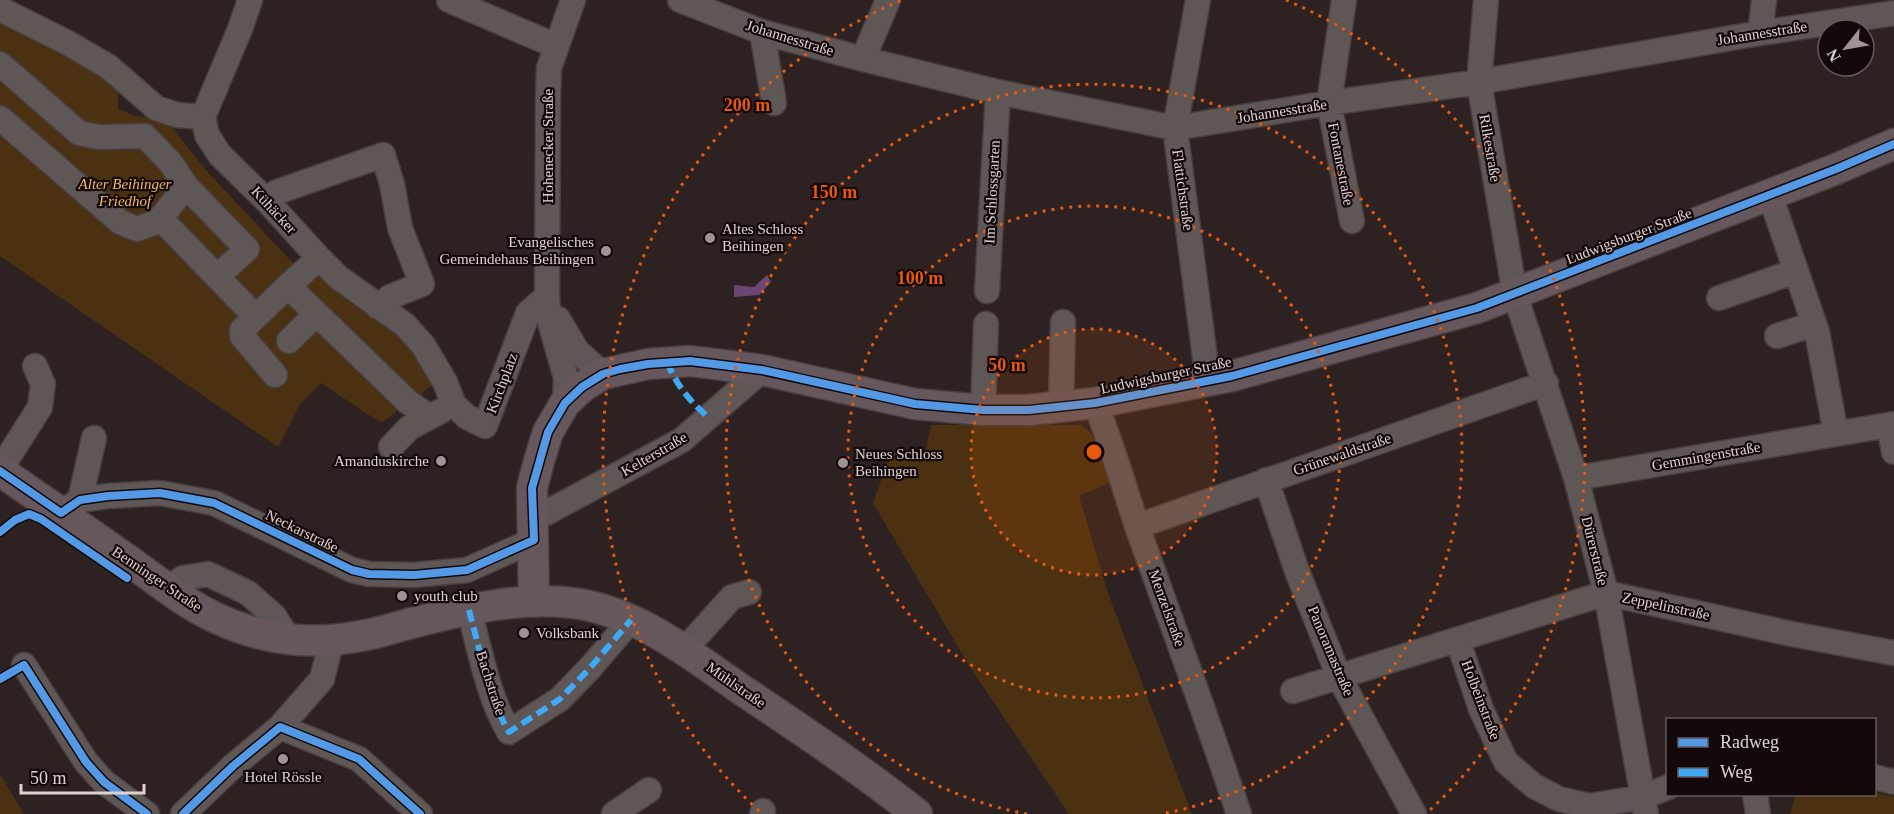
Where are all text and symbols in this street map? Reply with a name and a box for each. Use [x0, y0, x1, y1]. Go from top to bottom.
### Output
street label: Johannesstraße [744, 17, 836, 59]
street label: Johannesstraße [1716, 18, 1808, 48]
north arrow [1816, 18, 1876, 78]
text: N [1823, 46, 1844, 65]
street label: Hohenecker Straße [540, 88, 556, 203]
text: 200 m [724, 95, 770, 115]
street label: Johannesstraße [1236, 96, 1328, 126]
street label: Rilkestraße [1476, 113, 1504, 183]
street label: Fontanestraße [1325, 121, 1357, 207]
street label: Im Schlossgarten [981, 139, 1003, 244]
street label: Flattichstraße [1169, 148, 1197, 232]
park label: Alter Beihinger Friedhof [78, 176, 172, 209]
text: 150 m [811, 182, 857, 202]
street label: Kühäcker [248, 183, 300, 237]
street label: Ludwigsburger Straße [1564, 204, 1694, 267]
place label: Altes Schloss Beihingen [722, 221, 803, 254]
marker: Altes Schloss Beihingen [703, 231, 717, 245]
place label: Evangelisches Gemeindehaus Beihingen [439, 234, 594, 267]
marker: Evangelisches Gemeindehaus Beihingen [599, 244, 613, 258]
text: 100 m [897, 268, 943, 288]
street label: Kirchplatz [483, 350, 521, 415]
street label: Ludwigsburger Straße [1099, 353, 1233, 397]
text: 50 m [988, 355, 1026, 375]
street label: Kelterstraße [618, 429, 690, 479]
street label: Grünewaldstraße [1291, 430, 1393, 478]
street label: Gemmingenstraße [1650, 439, 1762, 473]
centre of rings [1084, 442, 1104, 462]
place label: Neues Schloss Beihingen [855, 446, 942, 479]
place label: Amanduskirche [334, 453, 429, 469]
marker: Amanduskirche [434, 454, 448, 468]
marker: Neues Schloss Beihingen [836, 456, 850, 470]
street label: Neckarstraße [263, 506, 341, 556]
street label: Dürerstraße [1579, 515, 1611, 588]
street label: Benninger Straße [109, 543, 205, 615]
street label: Menzelstraße [1146, 567, 1188, 649]
place label: youth club [414, 588, 478, 604]
marker: youth club [395, 589, 409, 603]
street label: Zeppelinstraße [1621, 589, 1712, 623]
street label: Panoramastraße [1305, 604, 1357, 699]
place label: Volksbank [536, 625, 600, 641]
marker: Volksbank [517, 626, 531, 640]
street label: Bachstraße [473, 649, 509, 717]
street label: Holbeinstraße [1458, 658, 1504, 742]
street label: Mühlstraße [703, 659, 769, 711]
legend [1666, 718, 1876, 796]
text: Radweg [1720, 732, 1779, 752]
marker: Hotel Rössle [276, 752, 290, 766]
scale bar [21, 757, 144, 795]
text: Weg [1720, 762, 1753, 782]
text: 50 m [30, 768, 67, 788]
place label: Hotel Rössle [244, 769, 322, 785]

